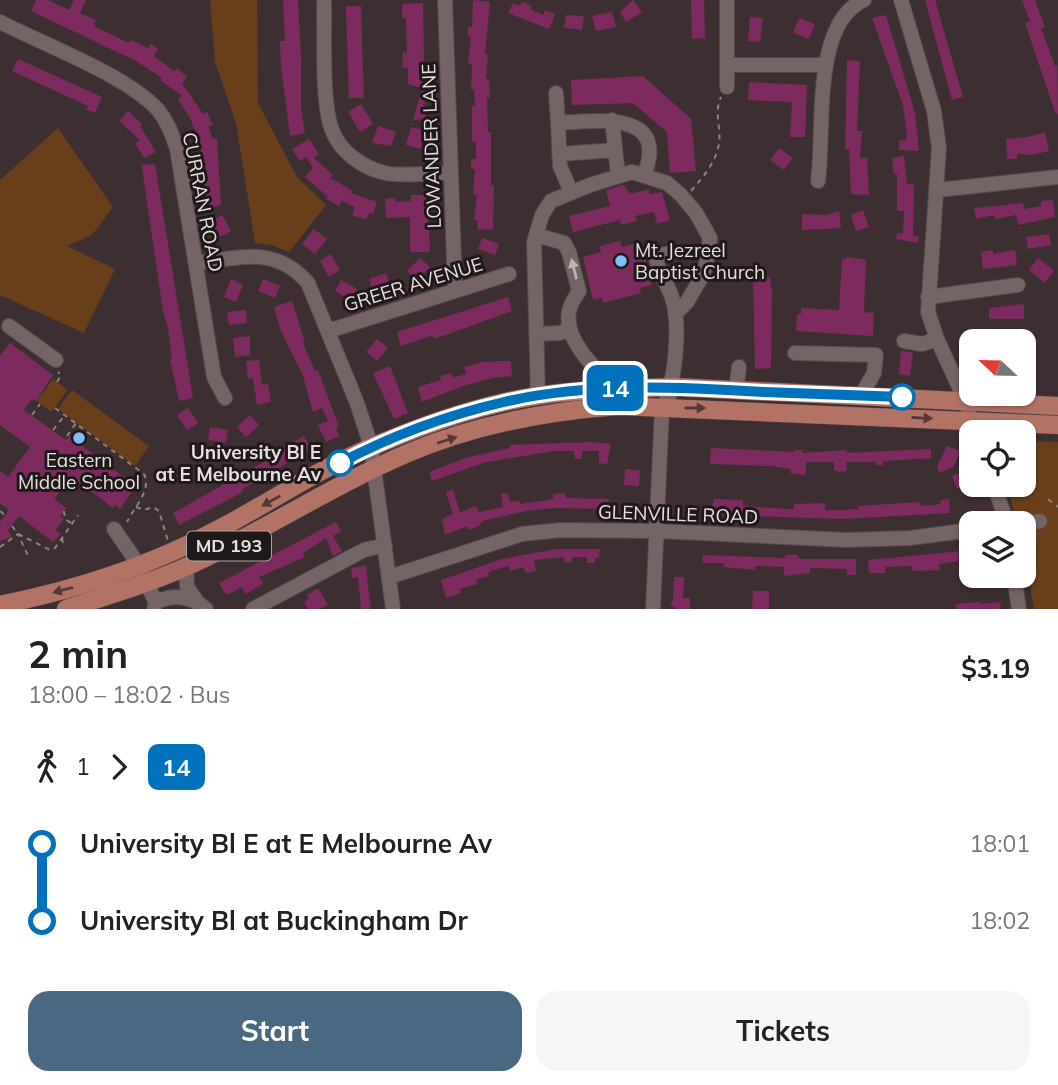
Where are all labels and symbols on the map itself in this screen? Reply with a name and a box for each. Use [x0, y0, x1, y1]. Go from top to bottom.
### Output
street label: LOWANDER LANE [416, 63, 446, 229]
street label: CURRAN ROAD [178, 130, 228, 274]
place label: Mt. Jezreel Baptist Church [635, 238, 765, 284]
street label: GREER AVENUE [341, 251, 485, 317]
marker: Mt. Jezreel Baptist Church [613, 253, 629, 269]
one-way arrow [568, 258, 579, 280]
north arrow [959, 329, 1036, 406]
line badge: 14 [584, 365, 646, 411]
unlabelled marker [889, 384, 915, 410]
one-way arrow [684, 402, 706, 414]
one-way arrow [911, 413, 933, 424]
marker: Eastern Middle School [71, 430, 87, 446]
one-way arrow [437, 434, 458, 445]
place label: University Bl E at E Melbourne Av [155, 440, 322, 486]
place label: Eastern Middle School [18, 448, 140, 494]
marker: University Bl E at E Melbourne Av [327, 450, 353, 476]
one-way arrow [261, 495, 281, 506]
street label: GLENVILLE ROAD [597, 499, 759, 529]
road number: MD 193 [187, 532, 271, 560]
one-way arrow [51, 585, 73, 596]

